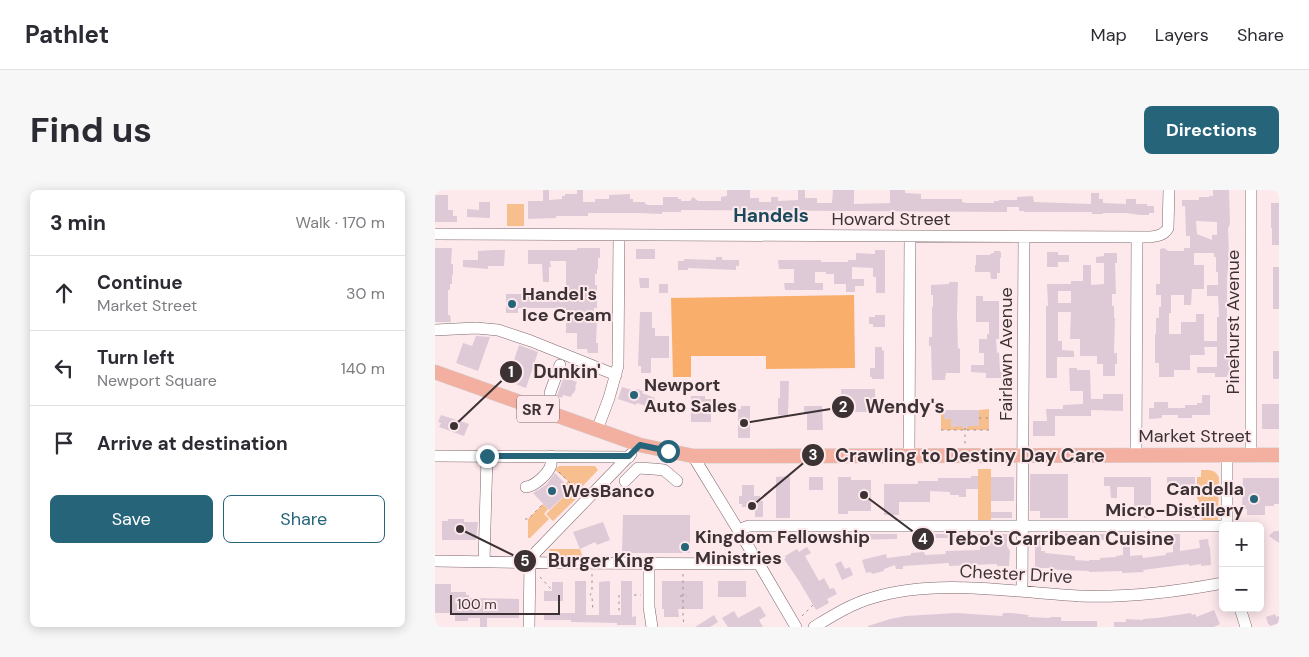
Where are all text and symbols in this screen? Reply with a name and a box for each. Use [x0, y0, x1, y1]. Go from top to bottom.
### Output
text: Pathlet [25, 19, 109, 50]
text: Map [1091, 23, 1127, 47]
text: Layers [1155, 23, 1209, 47]
text: Share [1237, 23, 1284, 47]
button: Directions [1144, 106, 1279, 154]
text: Find us [30, 107, 152, 153]
district label: Handels [733, 203, 809, 228]
street label: Howard Street [831, 207, 951, 231]
text: 3 min [50, 209, 106, 237]
text: Walk · 170 m [296, 212, 385, 233]
street label: Pinehurst Avenue [1221, 250, 1245, 394]
text: Continue [97, 270, 183, 295]
icon: ahead [50, 279, 78, 307]
place label: Handel's Ice Cream [522, 282, 612, 327]
text: 30 m [346, 283, 385, 304]
street label: Fairlawn Avenue [994, 287, 1018, 421]
text: Market Street [97, 295, 197, 316]
marker: Handel's Ice Cream [506, 298, 518, 310]
text: Turn left [97, 345, 175, 370]
icon: left [50, 354, 78, 382]
callout: Dunkin' [498, 355, 611, 389]
text: 140 m [341, 358, 385, 379]
text: Dunkin' [533, 359, 601, 384]
text: 1 [508, 362, 514, 382]
text: Newport Square [97, 370, 217, 391]
place label: Newport Auto Sales [644, 373, 737, 418]
marker: Newport Auto Sales [628, 389, 640, 401]
callout: Wendy's [831, 390, 955, 424]
text: Wendy's [865, 394, 945, 419]
road number: SR 7 [517, 395, 559, 422]
text: 2 [839, 397, 848, 417]
street label: Market Street [1139, 424, 1251, 448]
icon: arrive [50, 429, 78, 457]
text: Arrive at destination [97, 431, 288, 456]
callout: Crawling to Destiny Day Care [800, 438, 1115, 472]
route start [657, 440, 680, 463]
text: Crawling to Destiny Day Care [835, 443, 1105, 468]
route end [476, 445, 499, 468]
text: 3 [808, 445, 818, 465]
place label: Candella Micro-Distillery [1105, 477, 1244, 522]
place label: WesBanco [562, 479, 655, 503]
marker: WesBanco [546, 485, 558, 497]
marker: Candella Micro-Distillery [1248, 493, 1260, 505]
button: Save [50, 495, 213, 543]
button: Share [223, 495, 385, 543]
callout: Tebo's Carribean Cuisine [910, 522, 1184, 556]
map controls [1219, 522, 1264, 612]
button: + [1219, 522, 1264, 567]
place label: Kingdom Fellowship Ministries [695, 525, 870, 570]
text: Tebo's Carribean Cuisine [946, 526, 1174, 551]
text: 4 [918, 529, 928, 549]
marker: Kingdom Fellowship Ministries [679, 541, 691, 553]
callout: Burger King [513, 544, 664, 578]
text: Burger King [548, 548, 654, 573]
text: 5 [520, 551, 530, 571]
street label: Chester Drive [959, 559, 1073, 589]
button: − [1219, 567, 1264, 612]
scale bar [450, 592, 560, 615]
text: 100 m [457, 595, 497, 613]

